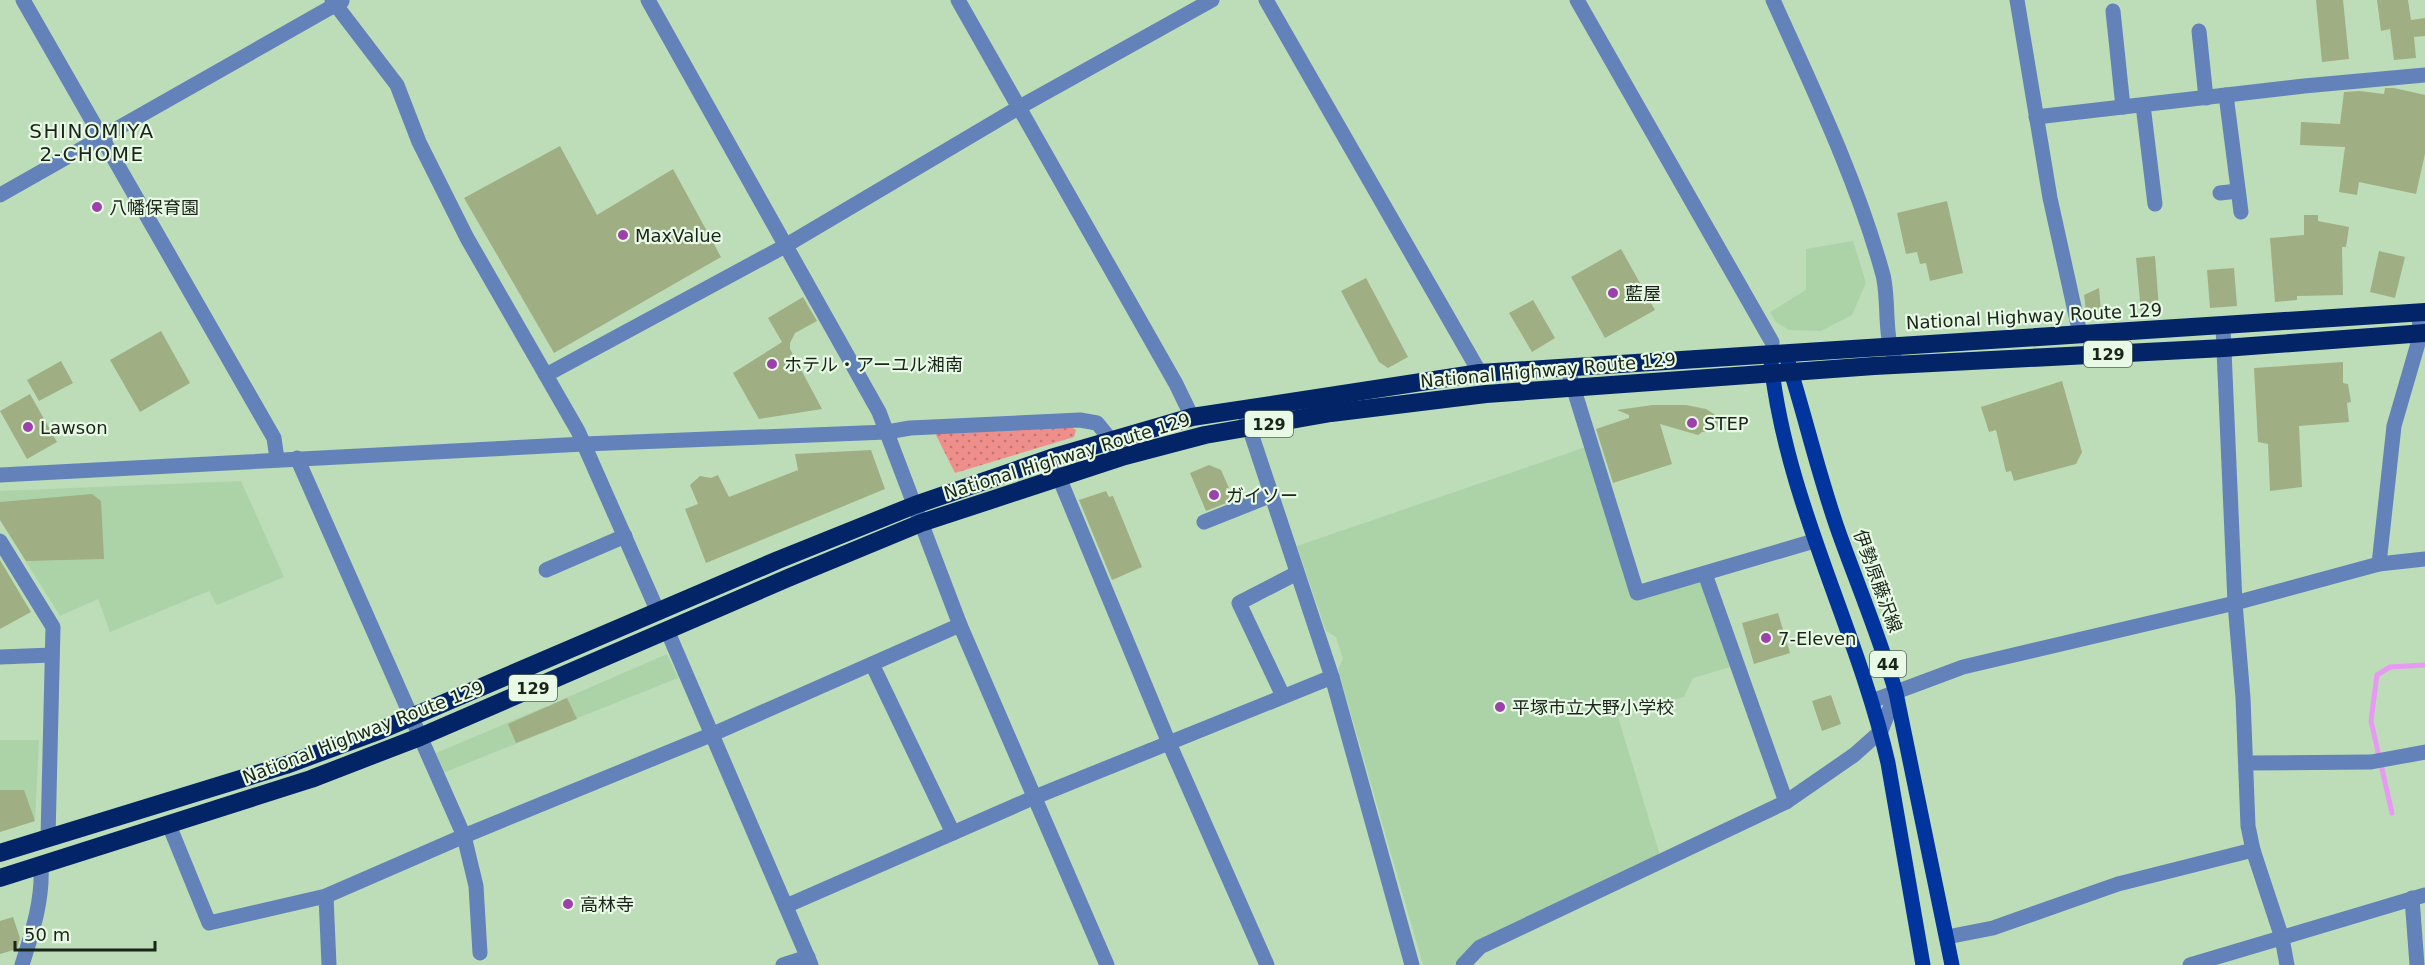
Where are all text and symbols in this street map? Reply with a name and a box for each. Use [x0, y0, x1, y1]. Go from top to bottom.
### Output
district label: SHINOMIYA 2-CHOME [29, 119, 155, 166]
place label: 八幡保育園 [109, 197, 199, 218]
marker: 八幡保育園 [90, 200, 104, 214]
place label: MaxValue [635, 225, 722, 246]
marker: MaxValue [616, 228, 630, 242]
place label: 藍屋 [1625, 283, 1661, 304]
marker: 藍屋 [1606, 286, 1620, 300]
street label: National Highway Route 129 [1905, 299, 2163, 333]
road number: 129 [2084, 341, 2132, 367]
street label: National Highway Route 129 [1419, 348, 1677, 392]
place label: ホテル・アーユル湘南 [784, 354, 963, 375]
marker: ホテル・アーユル湘南 [765, 357, 779, 371]
street label: National Highway Route 129 [941, 408, 1193, 504]
road number: 129 [1245, 411, 1293, 437]
place label: STEP [1704, 413, 1749, 434]
marker: STEP [1685, 416, 1699, 430]
place label: Lawson [40, 417, 108, 438]
marker: Lawson [21, 420, 35, 434]
place label: ガイソー [1226, 485, 1298, 506]
marker: ガイソー [1207, 488, 1221, 502]
street label: 伊勢原藤沢線 [1850, 527, 1906, 635]
place label: 7-Eleven [1778, 628, 1857, 649]
marker: 7-Eleven [1759, 631, 1773, 645]
road number: 44 [1870, 651, 1906, 677]
road number: 129 [509, 675, 557, 701]
street label: National Highway Route 129 [239, 676, 487, 788]
place label: 平塚市立大野小学校 [1512, 697, 1674, 718]
marker: 平塚市立大野小学校 [1493, 700, 1507, 714]
place label: 高林寺 [580, 894, 634, 915]
marker: 高林寺 [561, 897, 575, 911]
scale bar [15, 914, 154, 952]
text: 50 m [24, 924, 70, 945]

